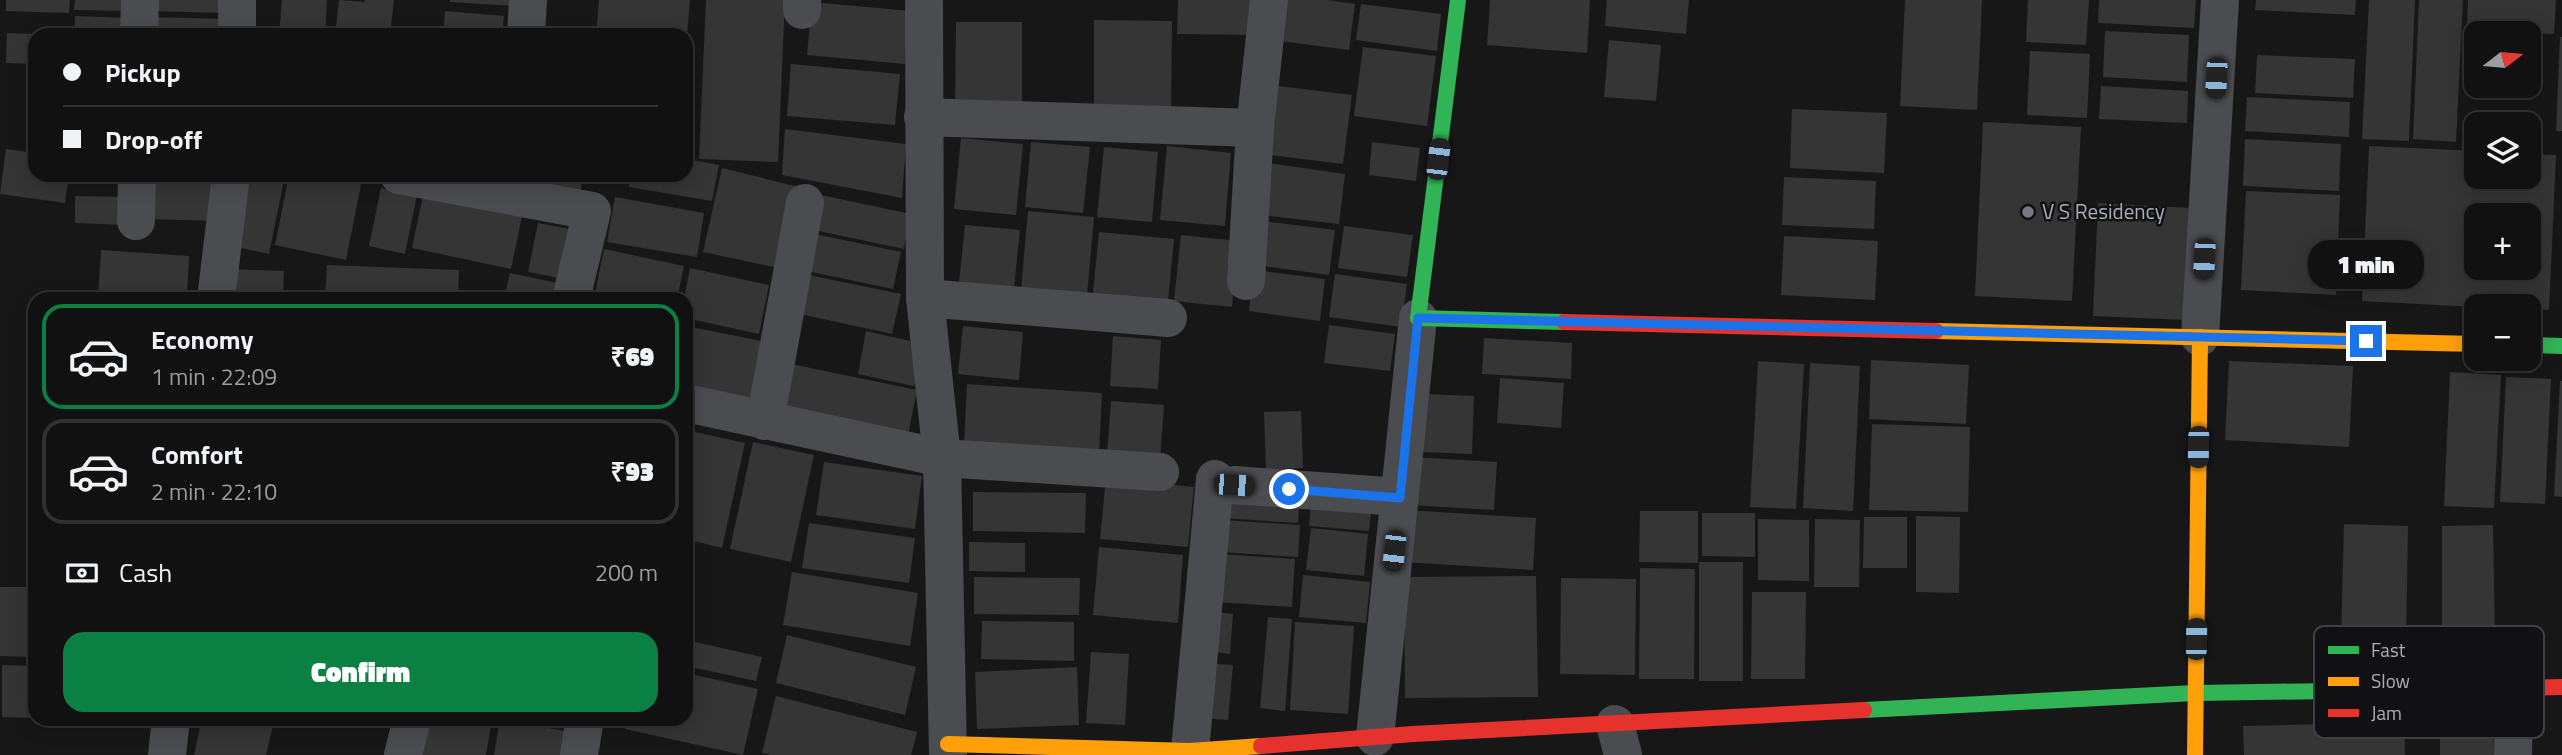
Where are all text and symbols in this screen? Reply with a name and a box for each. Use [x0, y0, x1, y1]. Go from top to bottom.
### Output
north arrow [2464, 21, 2541, 98]
map controls [2464, 21, 2541, 371]
text: Pickup [105, 53, 181, 92]
car [2205, 56, 2228, 100]
button: layers [2464, 112, 2541, 189]
text: Drop-off [105, 120, 202, 159]
car [1426, 137, 1451, 181]
place label: V S Residency [2042, 195, 2165, 227]
button: + [2464, 203, 2541, 280]
marker: V S Residency [2020, 204, 2036, 220]
car [2193, 237, 2216, 281]
callout: 1 min [2308, 240, 2424, 288]
text: 1 min [2337, 247, 2395, 282]
button: − [2464, 294, 2541, 371]
text: Economy [151, 320, 253, 359]
icon: car [67, 325, 130, 388]
route end [2350, 325, 2382, 357]
text: ₹69 [611, 337, 654, 376]
text: 1 min · 22:09 [151, 359, 277, 394]
car [2188, 426, 2209, 468]
text: Comfort [151, 435, 243, 474]
icon: car [67, 440, 130, 503]
text: ₹93 [611, 452, 654, 491]
car [1213, 473, 1256, 497]
route start [1273, 473, 1305, 505]
text: 2 min · 22:10 [151, 474, 277, 509]
car [1382, 529, 1407, 573]
text: Cash [119, 553, 172, 592]
icon: cash [63, 554, 101, 592]
text: 200 m [595, 555, 658, 590]
car [2186, 618, 2207, 660]
legend [2314, 626, 2544, 738]
button: Confirm [63, 632, 658, 712]
text: Fast [2371, 635, 2406, 664]
text: Slow [2371, 666, 2410, 695]
text: Jam [2371, 698, 2402, 727]

